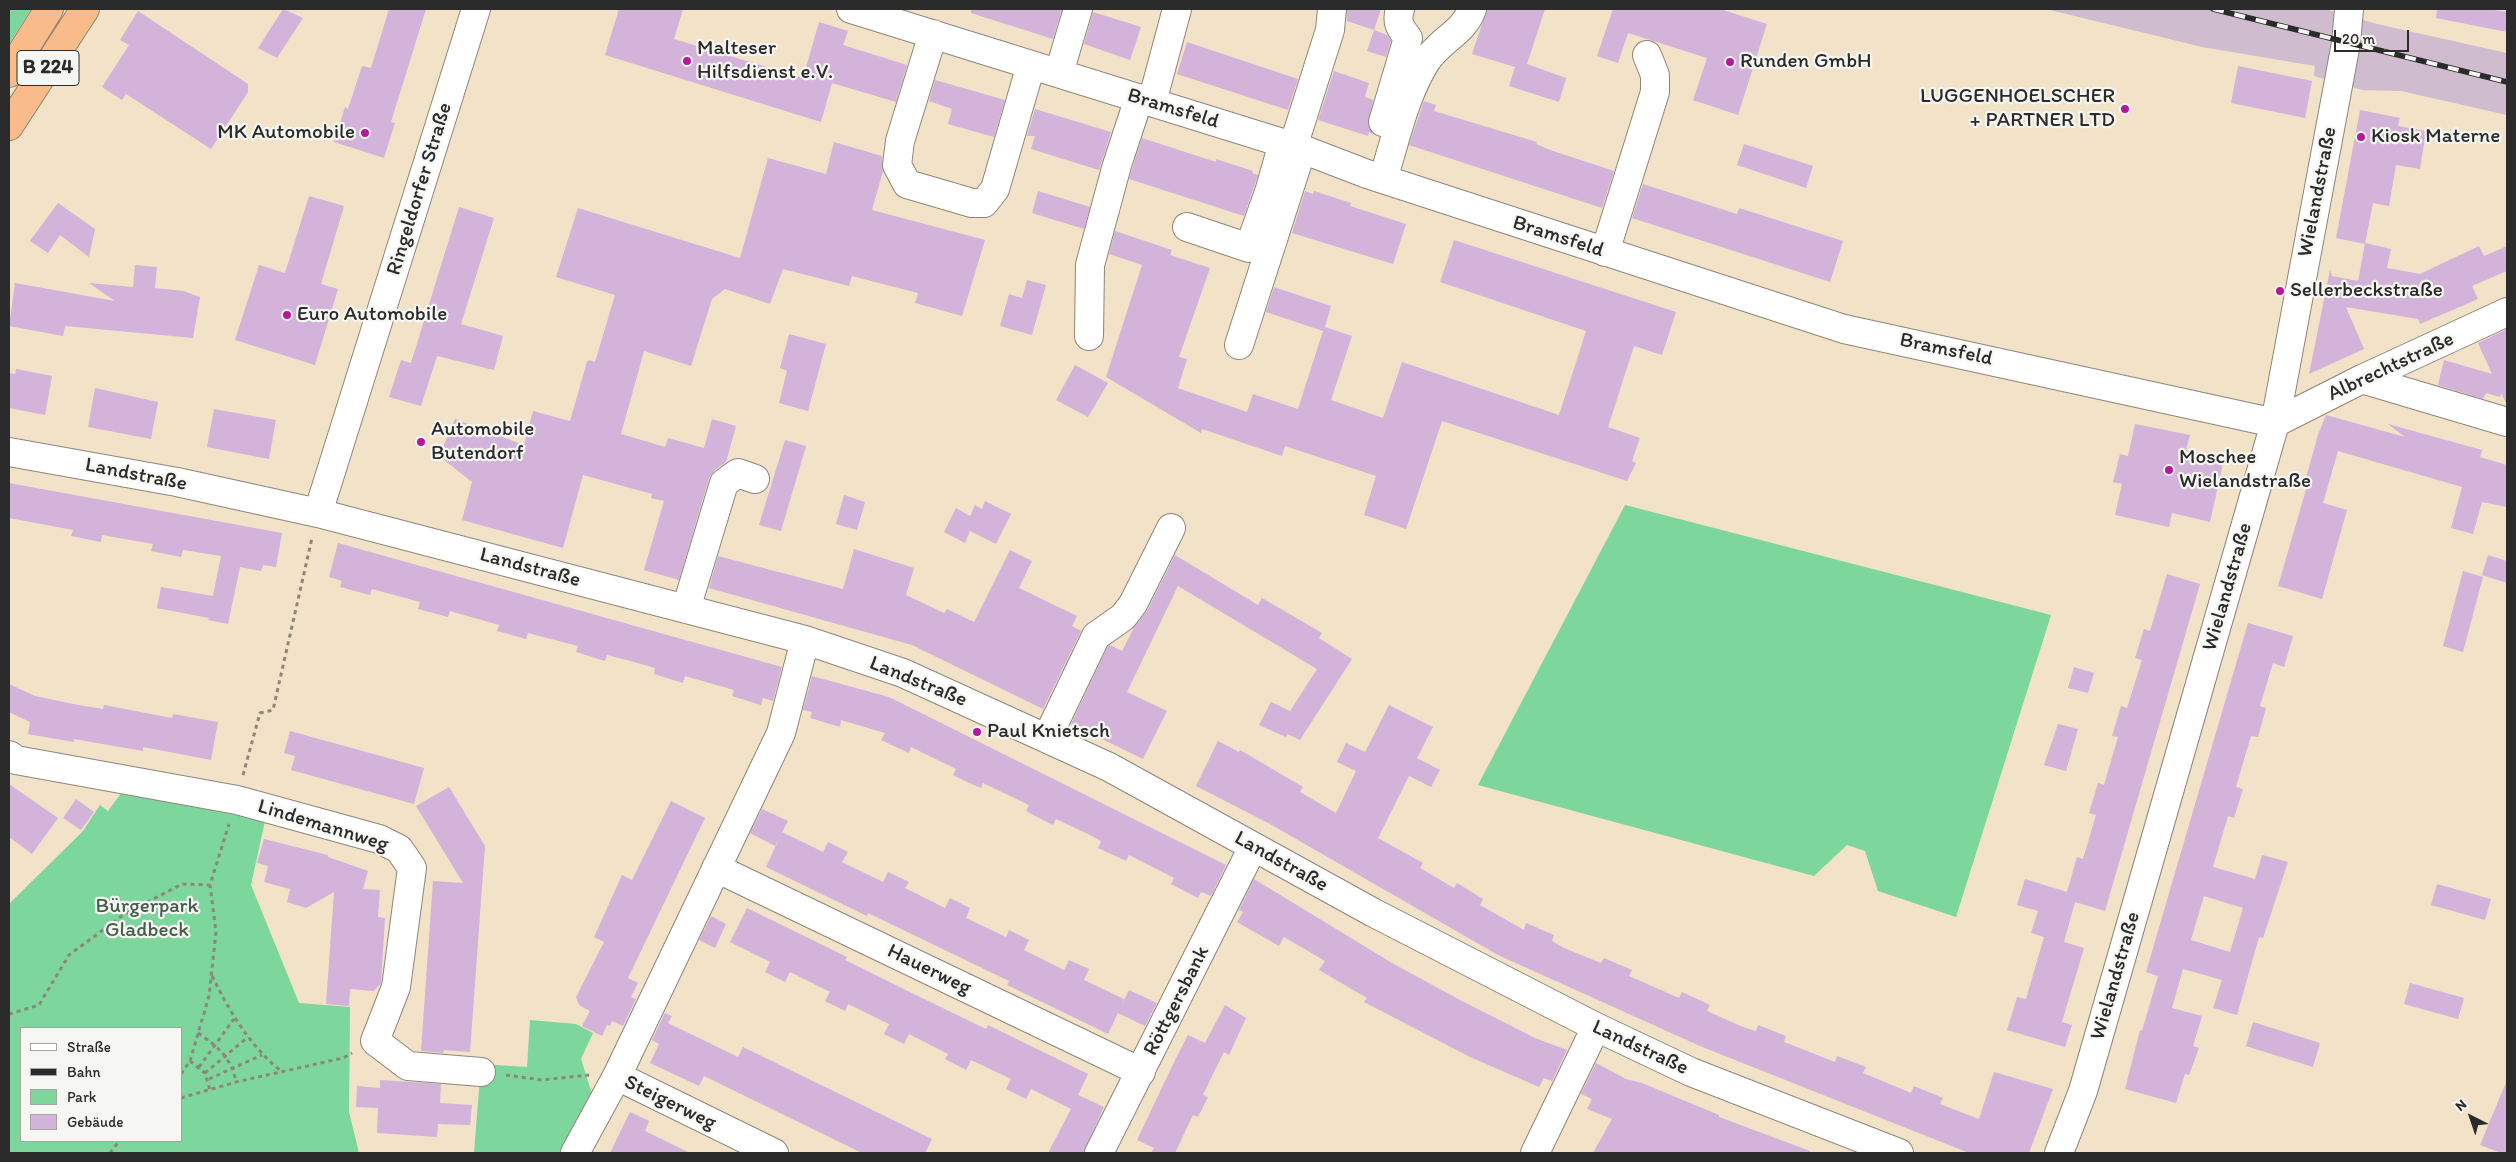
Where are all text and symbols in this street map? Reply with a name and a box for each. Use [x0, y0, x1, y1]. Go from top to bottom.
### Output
scale bar [2336, 20, 2411, 52]
text: 20 m [2342, 30, 2375, 48]
place label: Malteser Hilfsdienst e.V. [697, 36, 833, 86]
place label: Runden GmbH [1740, 49, 1872, 75]
road number: B 224 [17, 50, 79, 86]
marker: Malteser Hilfsdienst e.V. [681, 55, 693, 67]
marker: Runden GmbH [1724, 56, 1736, 68]
street label: Bramsfeld [1124, 83, 1222, 135]
place label: LUGGENHOELSCHER + PARTNER LTD [1920, 84, 2115, 134]
street label: Ringeldorfer Straße [382, 100, 458, 278]
marker: LUGGENHOELSCHER + PARTNER LTD [2119, 103, 2131, 115]
place label: MK Automobile [217, 120, 355, 146]
place label: Kiosk Materne [2371, 124, 2500, 150]
street label: Wielandstraße [2293, 125, 2343, 259]
marker: MK Automobile [359, 127, 371, 139]
marker: Kiosk Materne [2355, 131, 2367, 143]
street label: Bramsfeld [1509, 210, 1607, 264]
place label: Sellerbeckstraße [2290, 278, 2443, 304]
marker: Sellerbeckstraße [2274, 285, 2286, 297]
place label: Euro Automobile [297, 302, 447, 328]
marker: Euro Automobile [281, 309, 293, 321]
street label: Albrechtstraße [2324, 327, 2458, 407]
street label: Bramsfeld [1897, 328, 1995, 372]
place label: Automobile Butendorf [431, 417, 534, 467]
marker: Automobile Butendorf [415, 436, 427, 448]
place label: Moschee Wielandstraße [2179, 445, 2311, 495]
street label: Landstraße [83, 453, 189, 497]
marker: Moschee Wielandstraße [2163, 464, 2175, 476]
street label: Wielandstraße [2198, 520, 2258, 654]
street label: Landstraße [477, 542, 583, 594]
street label: Landstraße [865, 651, 971, 713]
place label: Paul Knietsch [987, 719, 1110, 745]
marker: Paul Knietsch [971, 726, 983, 738]
street label: Lindemannweg [254, 794, 392, 858]
street label: Landstraße [1230, 826, 1332, 898]
park label: Bürgerpark Gladbeck [96, 894, 198, 944]
street label: Wielandstraße [2086, 909, 2146, 1043]
street label: Hauerweg [883, 939, 975, 1001]
street label: Röttgersbank [1139, 942, 1215, 1060]
street label: Landstraße [1588, 1015, 1692, 1081]
legend [20, 1027, 182, 1142]
text: Straße [67, 1038, 111, 1056]
text: Bahn [67, 1063, 101, 1081]
street label: Steigerweg [620, 1070, 720, 1136]
text: Park [67, 1088, 97, 1106]
north arrow [2446, 1092, 2496, 1142]
text: N [2452, 1096, 2470, 1115]
text: Gebäude [67, 1113, 124, 1131]

